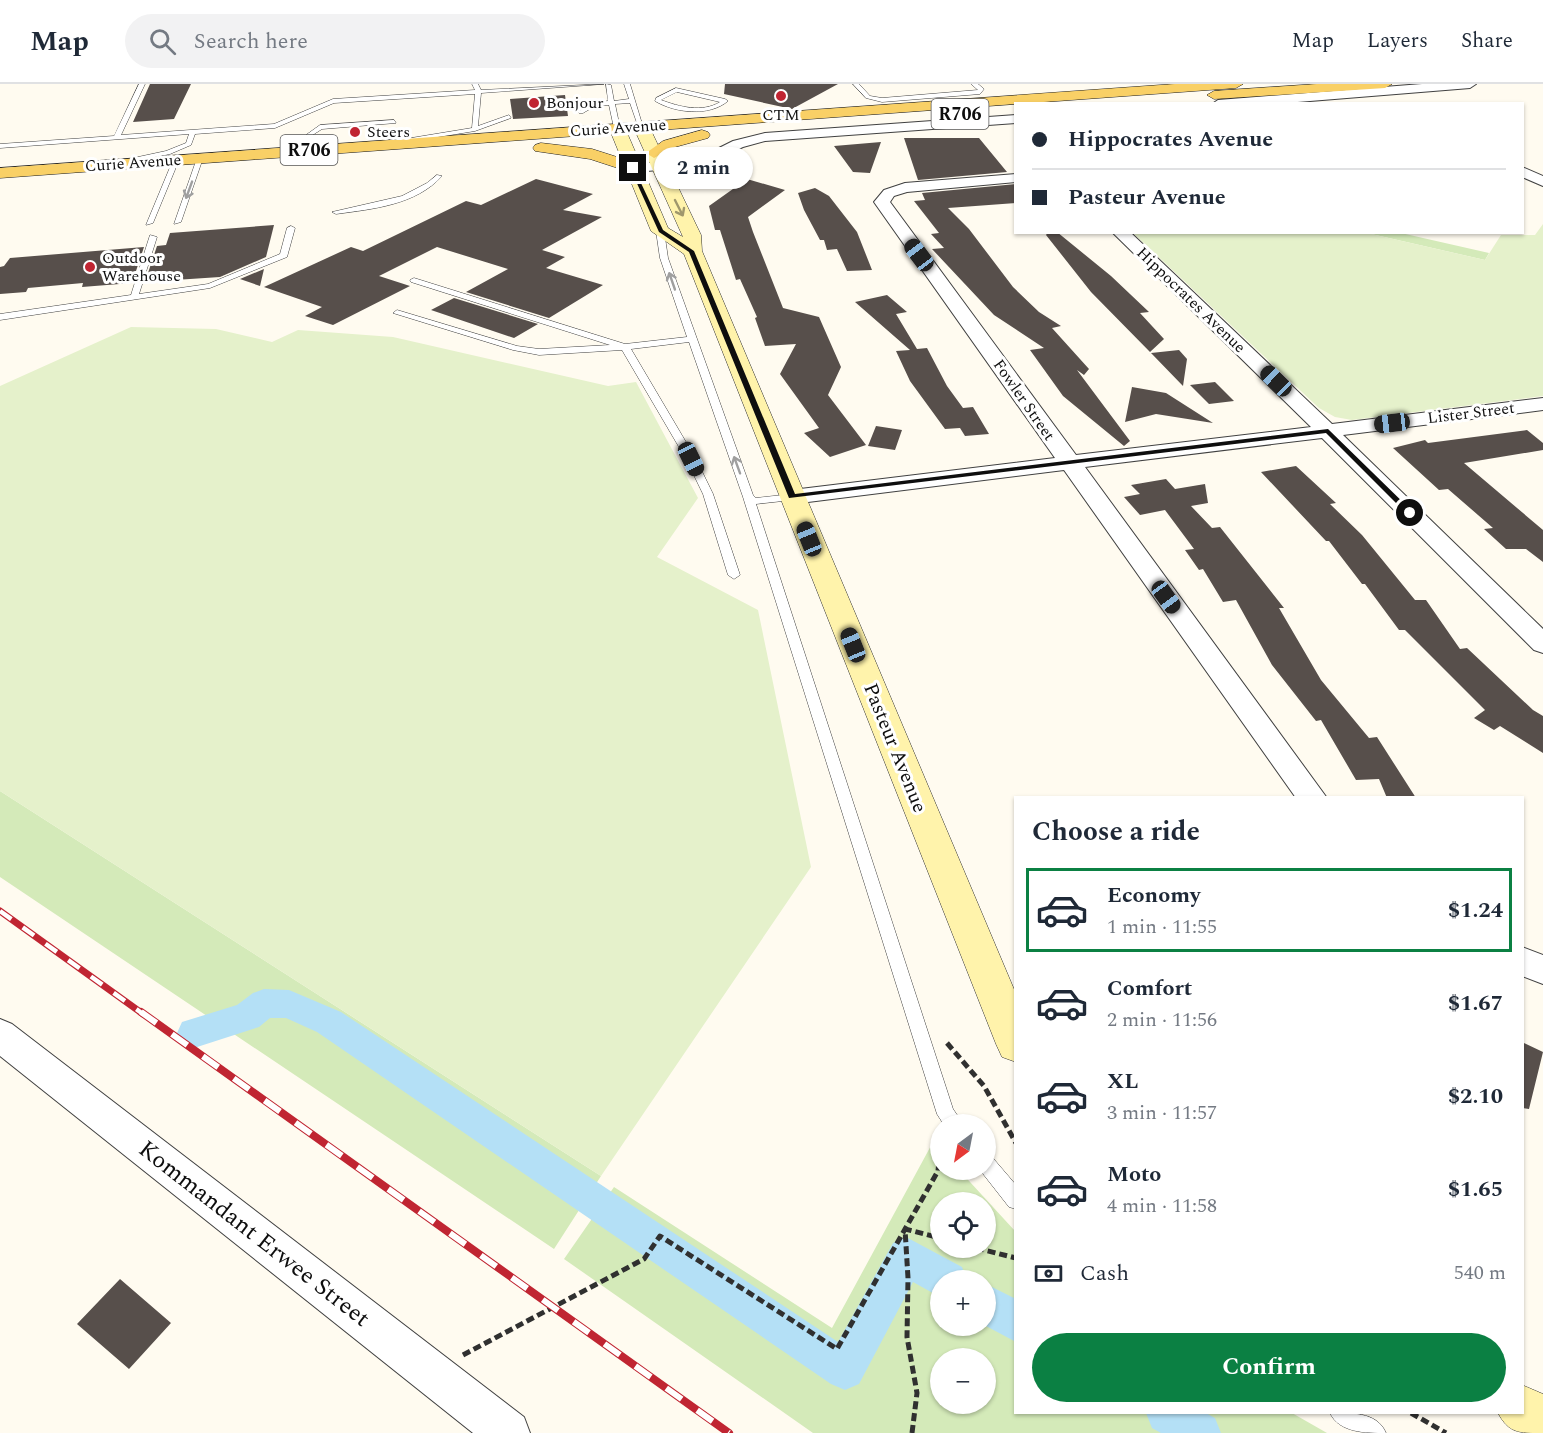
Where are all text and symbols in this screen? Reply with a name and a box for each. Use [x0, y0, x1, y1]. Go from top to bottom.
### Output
search box [125, 14, 545, 68]
text: Map [30, 20, 89, 63]
icon: search [146, 25, 179, 58]
text: Search here [194, 25, 308, 58]
text: Map [1292, 25, 1334, 57]
text: Layers [1367, 25, 1428, 57]
text: Share [1461, 25, 1513, 57]
marker: CTM [774, 89, 788, 103]
place label: Bonjour [546, 91, 604, 115]
marker: Bonjour [527, 96, 541, 110]
road number: R706 [932, 99, 988, 129]
place label: CTM [762, 103, 800, 127]
street label: Curie Avenue [569, 113, 667, 143]
place label: Steers [367, 120, 410, 144]
text: Hippocrates Avenue [1068, 123, 1273, 156]
marker: Steers [348, 125, 362, 139]
road number: R706 [280, 135, 338, 165]
callout: 2 min [654, 147, 753, 189]
street label: Curie Avenue [84, 148, 182, 178]
text: 2 min [677, 153, 730, 183]
route end [619, 154, 646, 181]
one-way arrow [182, 180, 193, 199]
text: Pasteur Avenue [1068, 181, 1226, 214]
one-way arrow [674, 199, 685, 217]
car [901, 235, 937, 275]
street label: Hippocrates Avenue [1131, 241, 1251, 359]
place label: Outdoor Warehouse [102, 246, 181, 288]
marker: Outdoor Warehouse [83, 260, 97, 274]
one-way arrow [665, 272, 676, 291]
street label: Fowler Street [987, 354, 1061, 446]
car [1257, 362, 1295, 400]
street label: Lister Street [1426, 396, 1516, 430]
car [1373, 412, 1411, 434]
car [675, 439, 707, 479]
one-way arrow [730, 456, 741, 474]
route start [1396, 499, 1423, 526]
car [794, 519, 824, 559]
car [1148, 577, 1184, 617]
car [838, 625, 868, 665]
street label: Pasteur Avenue [855, 679, 935, 817]
text: Choose a ride [1032, 811, 1200, 853]
text: Economy [1107, 879, 1200, 912]
icon: car [1035, 883, 1089, 937]
text: $1.24 [1448, 894, 1503, 927]
text: 1 min · 11:55 [1107, 912, 1217, 942]
text: Comfort [1107, 972, 1192, 1005]
icon: car [1035, 976, 1089, 1030]
text: $1.67 [1448, 987, 1503, 1020]
text: 2 min · 11:56 [1107, 1005, 1217, 1035]
text: XL [1107, 1065, 1138, 1098]
icon: car [1035, 1069, 1089, 1123]
text: $2.10 [1448, 1080, 1503, 1113]
text: 3 min · 11:57 [1107, 1098, 1217, 1128]
north arrow [930, 1114, 996, 1180]
map controls [930, 1114, 996, 1414]
street label: Kommandant Erwee Street [130, 1132, 378, 1336]
text: Moto [1107, 1158, 1161, 1191]
icon: car [1035, 1162, 1089, 1216]
text: $1.65 [1448, 1173, 1503, 1206]
text: 4 min · 11:58 [1107, 1191, 1217, 1221]
button: locate [930, 1192, 996, 1258]
icon: cash [1032, 1257, 1065, 1290]
text: Cash [1080, 1257, 1129, 1290]
text: 540 m [1454, 1258, 1506, 1288]
button: + [930, 1270, 996, 1336]
button: Confirm [1032, 1333, 1506, 1402]
button: − [930, 1348, 996, 1414]

